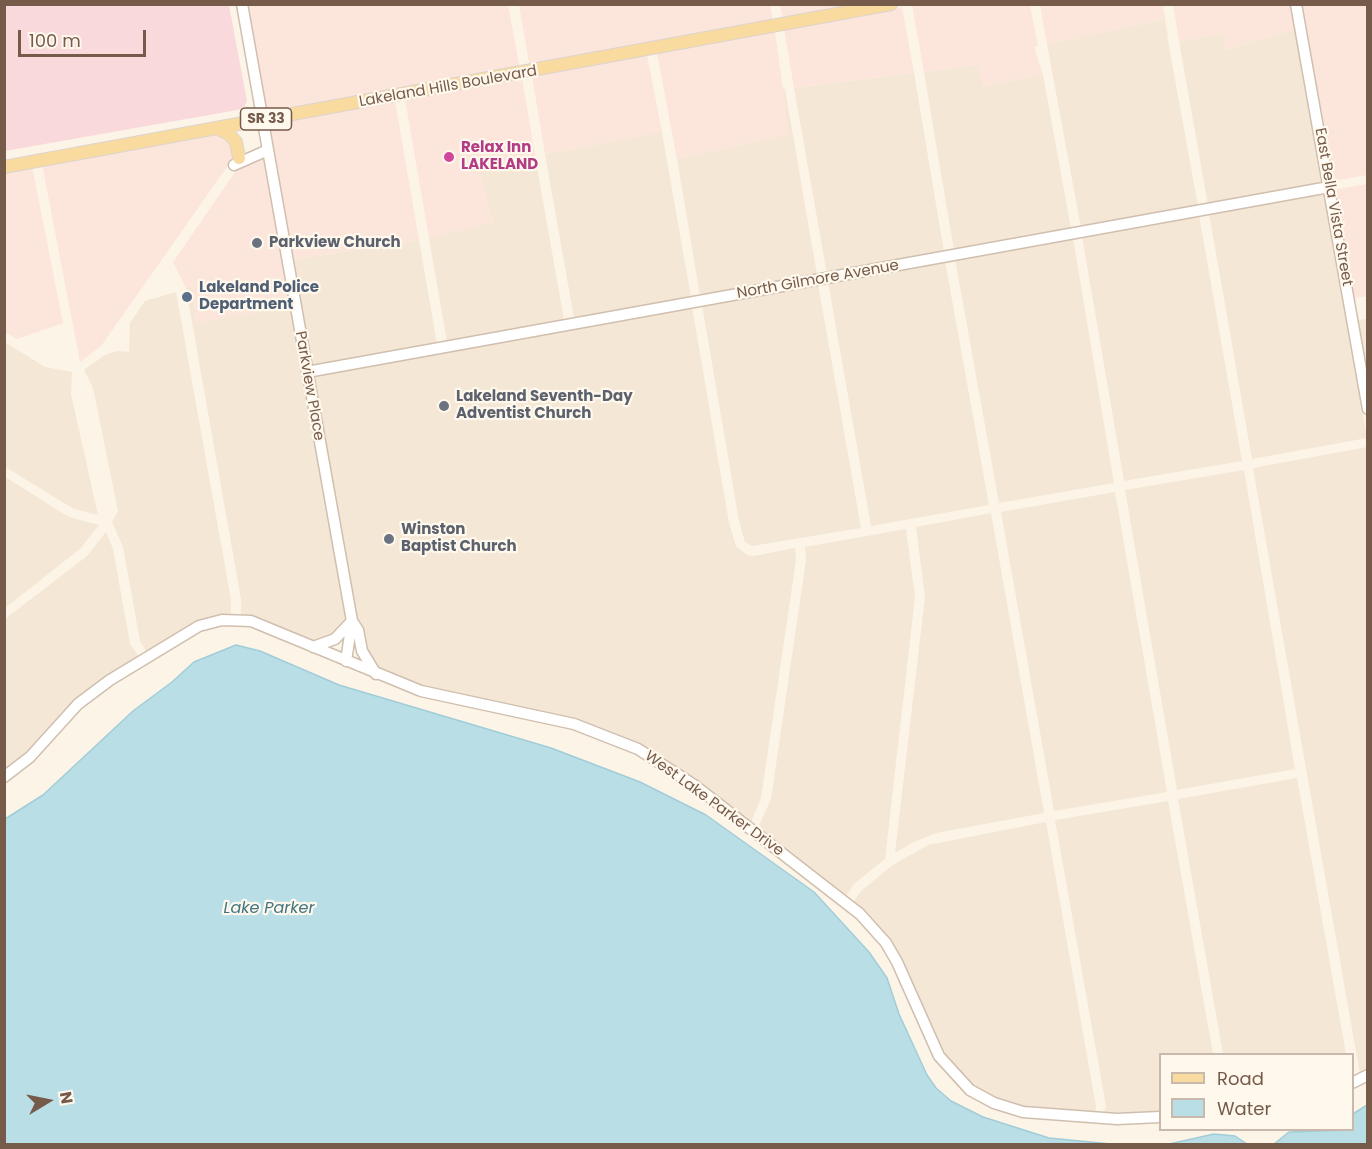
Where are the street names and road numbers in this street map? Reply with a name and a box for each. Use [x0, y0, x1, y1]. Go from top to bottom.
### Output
street label: Lakeland Hills Boulevard [358, 62, 538, 112]
road number: SR 33 [240, 108, 292, 130]
street label: East Bella Vista Street [1310, 126, 1356, 288]
street label: North Gilmore Avenue [736, 257, 900, 303]
street label: Parkview Place [291, 330, 327, 442]
street label: West Lake Parker Drive [641, 747, 787, 861]

